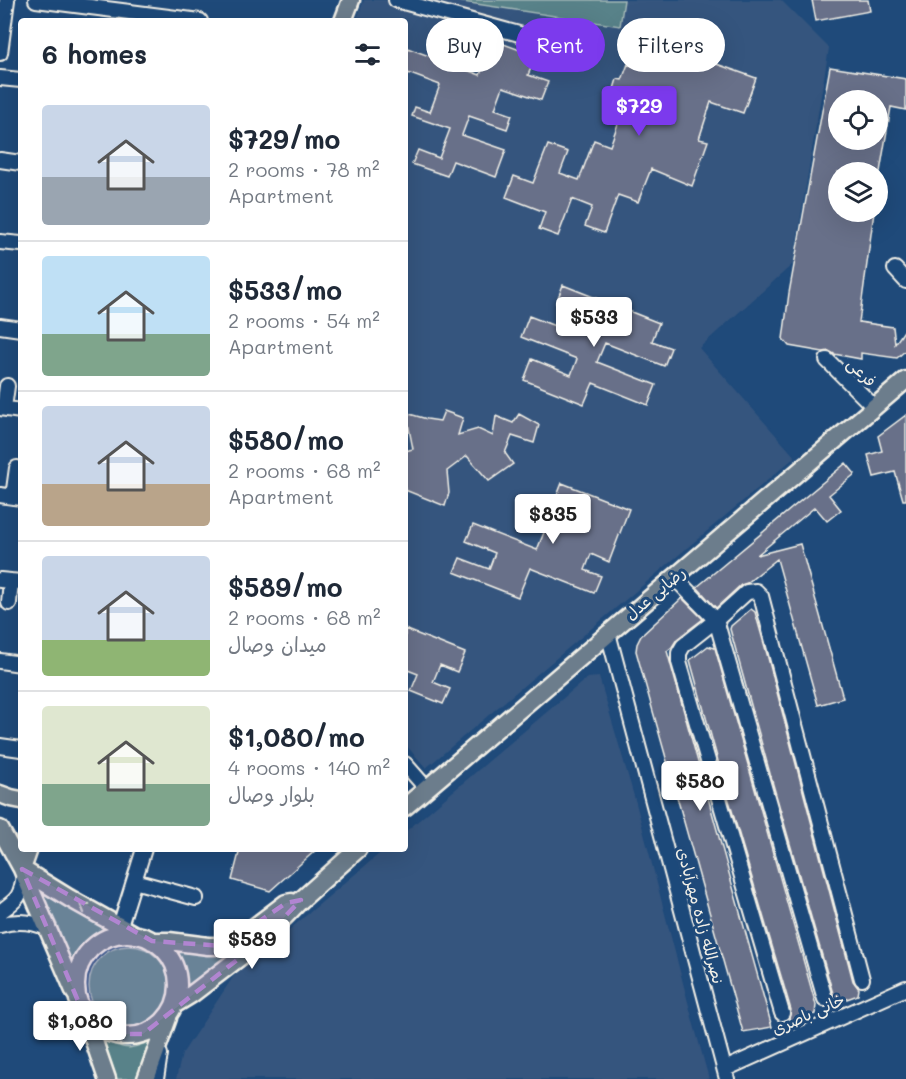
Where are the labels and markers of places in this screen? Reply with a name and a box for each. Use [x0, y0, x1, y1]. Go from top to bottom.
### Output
pin: $729 [603, 86, 675, 137]
pin: $533 [558, 297, 630, 348]
pin: $835 [517, 494, 589, 545]
pin: $580 [664, 761, 736, 812]
pin: $589 [216, 919, 288, 970]
pin: $1,080 [31, 1001, 129, 1052]

